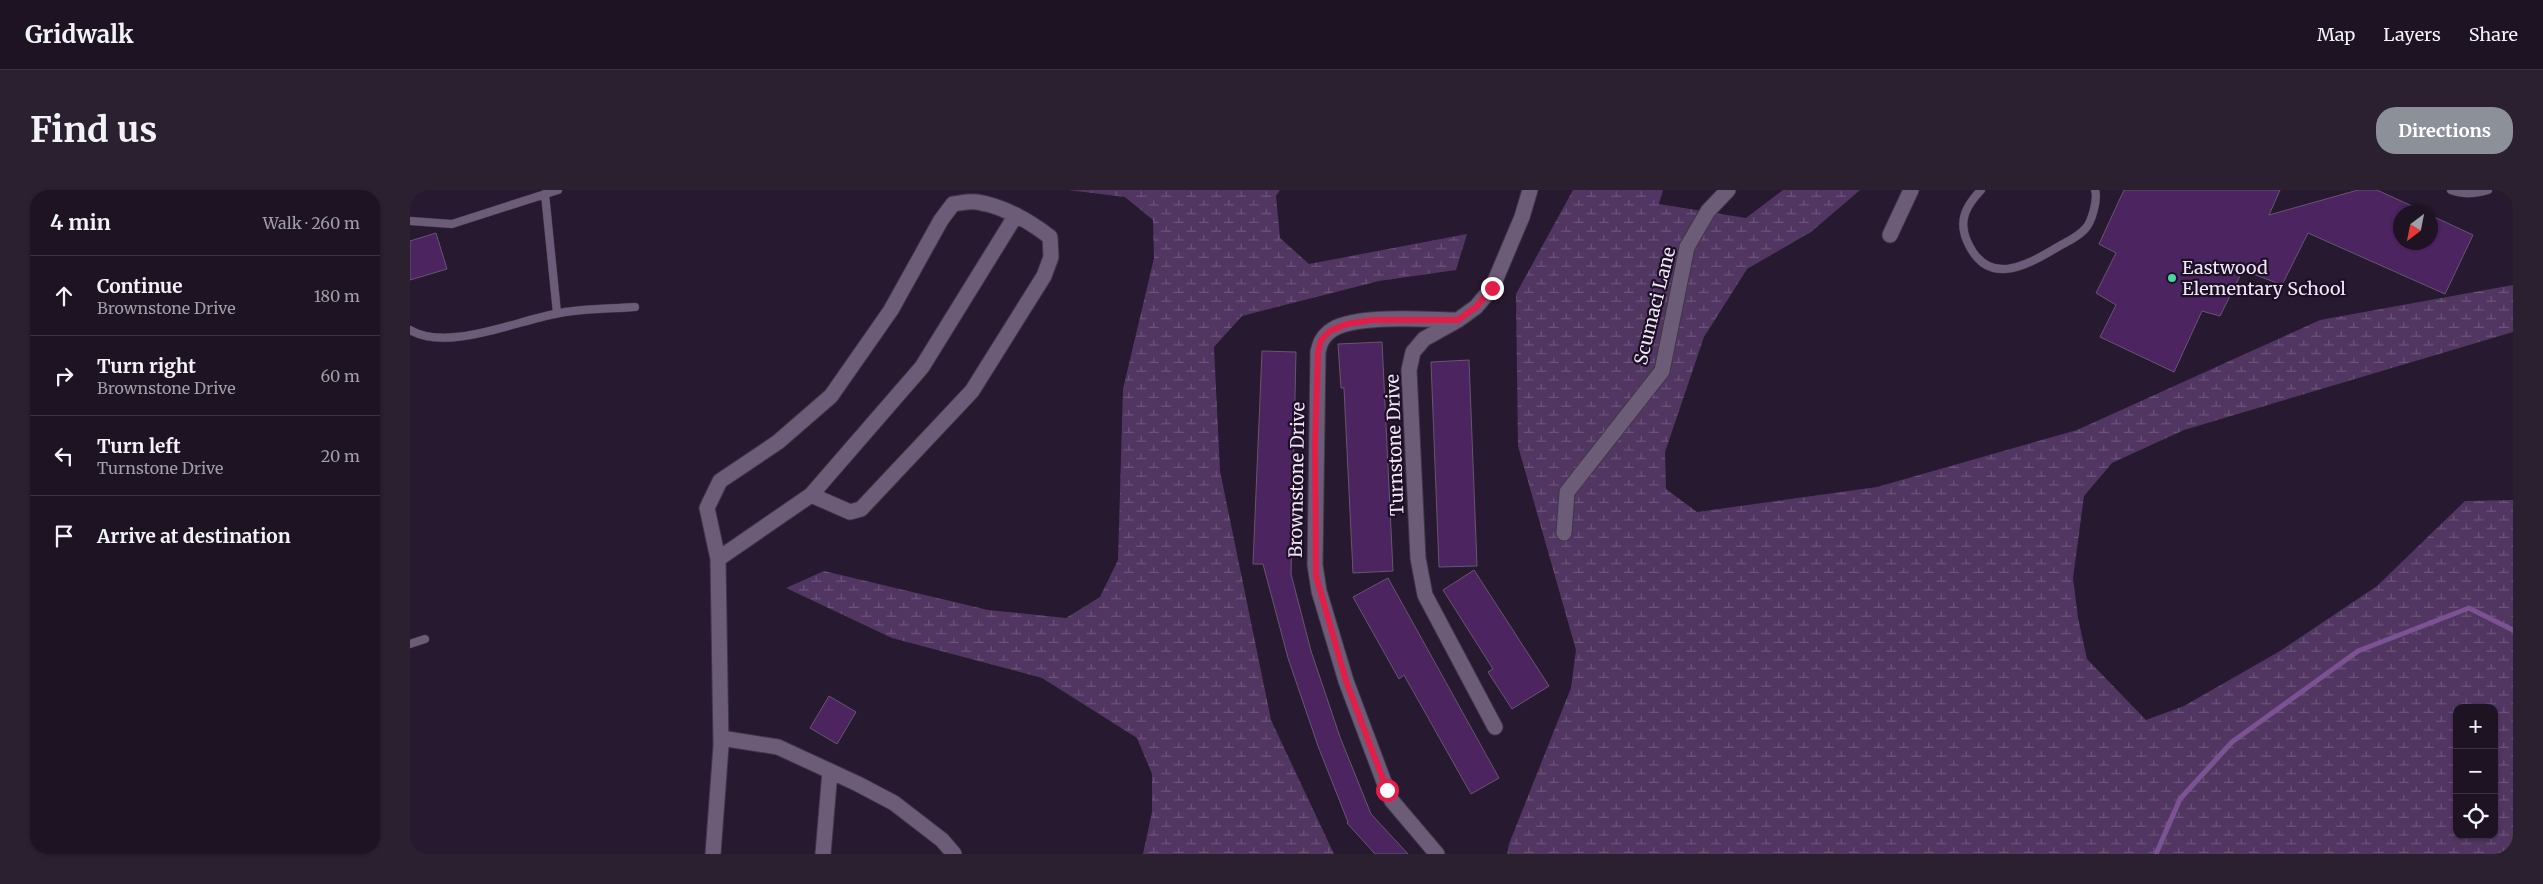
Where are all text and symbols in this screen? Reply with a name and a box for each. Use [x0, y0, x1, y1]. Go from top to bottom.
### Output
text: Gridwalk [25, 19, 134, 50]
text: Map [2317, 23, 2355, 46]
text: Layers [2383, 23, 2441, 46]
text: Share [2469, 23, 2518, 46]
button: Directions [2376, 107, 2513, 154]
text: Find us [30, 108, 157, 152]
north arrow [2393, 205, 2438, 250]
text: 4 min [50, 209, 111, 236]
text: Walk · 260 m [263, 213, 360, 233]
street label: Scumaci Lane [1629, 245, 1680, 367]
place label: Eastwood Elementary School [2182, 256, 2346, 300]
marker: Eastwood Elementary School [2166, 272, 2178, 284]
text: Continue [97, 274, 183, 298]
route end [1481, 277, 1504, 300]
icon: ahead [50, 282, 78, 310]
text: 180 m [314, 286, 360, 306]
text: Brownstone Drive [97, 298, 236, 318]
text: Turn right [97, 354, 196, 378]
icon: right [50, 362, 78, 390]
text: 60 m [320, 366, 360, 386]
street label: Turnstone Drive [1381, 374, 1408, 516]
text: Brownstone Drive [97, 378, 236, 398]
street label: Brownstone Drive [1284, 402, 1309, 558]
text: Turn left [97, 434, 181, 458]
icon: left [50, 442, 78, 470]
text: 20 m [321, 446, 360, 466]
text: Turnstone Drive [97, 458, 223, 478]
icon: arrive [50, 522, 78, 550]
text: Arrive at destination [97, 524, 291, 548]
map controls [2453, 704, 2498, 839]
button: + [2453, 704, 2498, 749]
button: − [2453, 749, 2498, 794]
route start [1376, 779, 1399, 802]
button: locate [2453, 794, 2498, 839]

